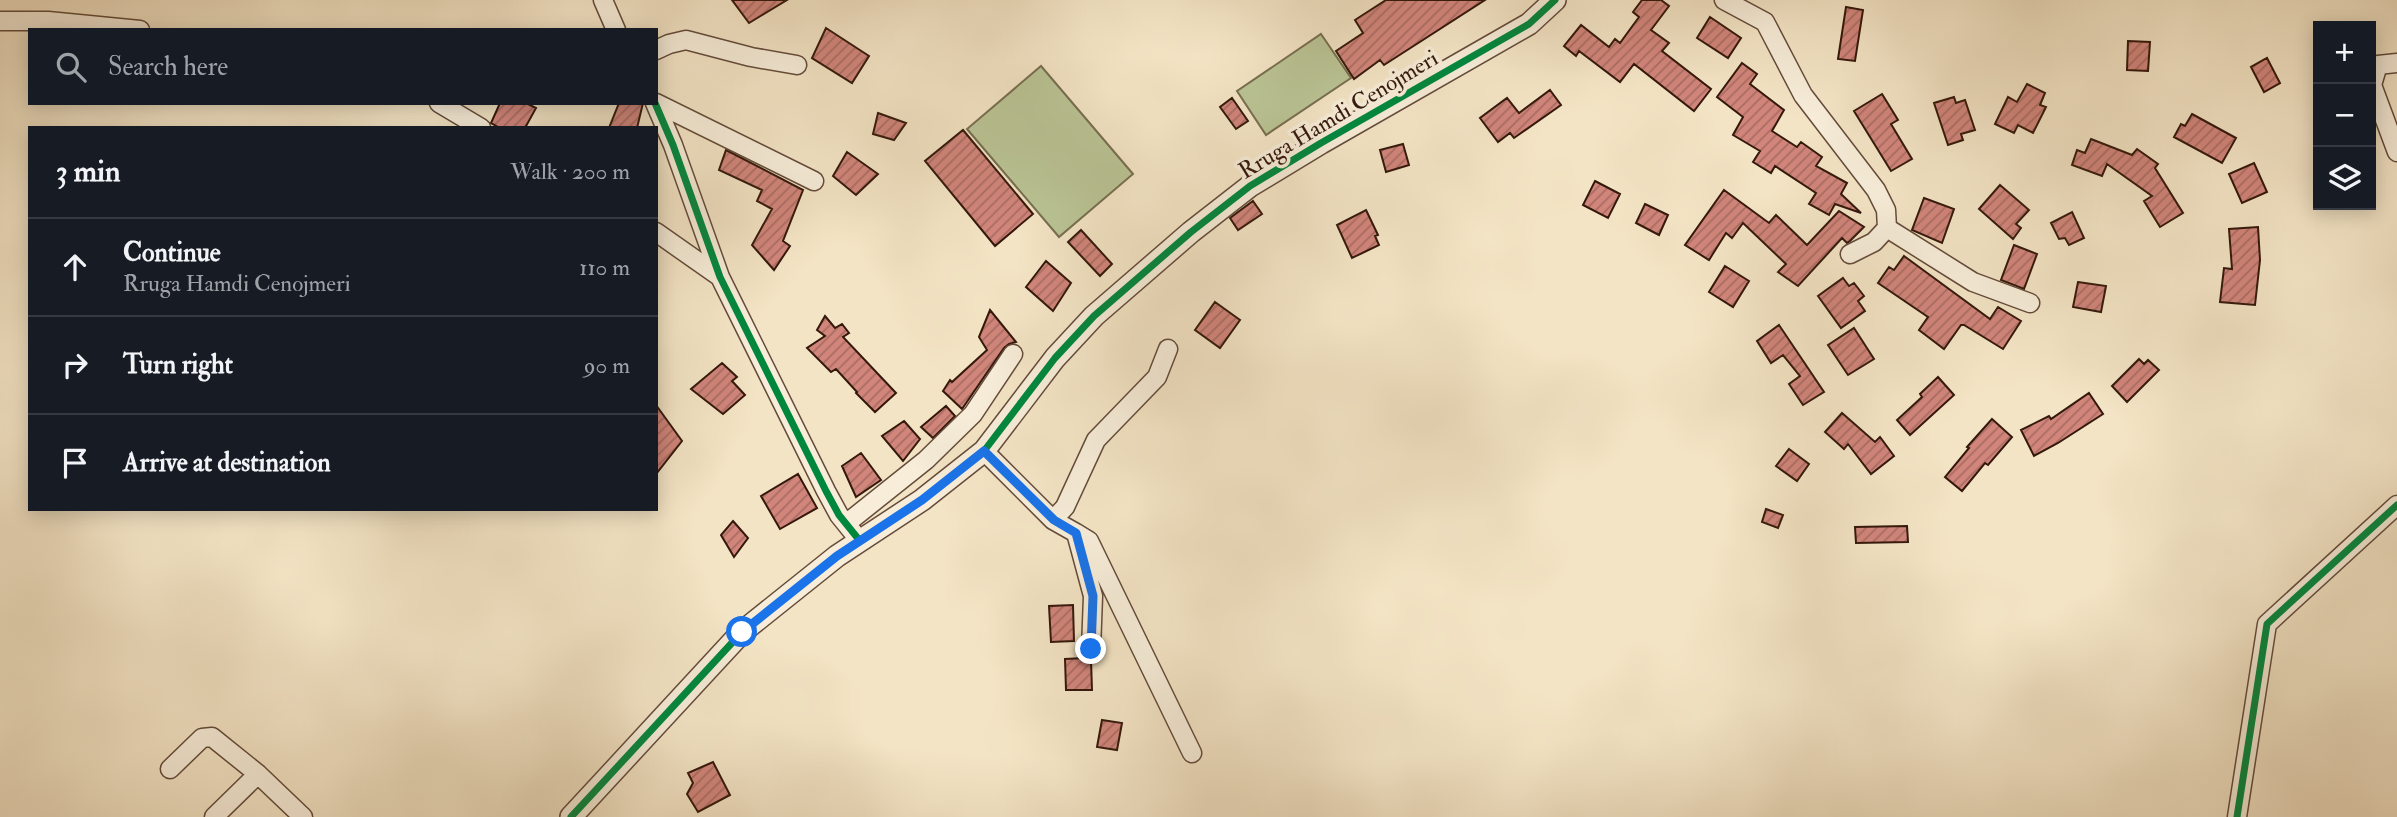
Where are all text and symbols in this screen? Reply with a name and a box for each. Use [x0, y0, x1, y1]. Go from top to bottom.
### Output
map controls [2313, 21, 2376, 210]
button: + [2313, 21, 2376, 84]
search box [28, 28, 658, 105]
street label: Rruga Hamdi Cenojmeri [1233, 43, 1443, 185]
icon: search [52, 48, 90, 86]
text: Search here [108, 51, 228, 83]
button: − [2313, 84, 2376, 147]
button: layers [2313, 147, 2376, 210]
text: 3 min [56, 153, 121, 190]
text: Walk · 200 m [510, 157, 630, 186]
text: Continue [123, 237, 221, 269]
icon: ahead [56, 248, 94, 286]
text: 110 m [579, 253, 630, 282]
text: Rruga Hamdi Cenojmeri [123, 269, 351, 298]
icon: right [56, 346, 94, 384]
text: Turn right [123, 349, 233, 381]
text: 90 m [584, 351, 630, 380]
icon: arrive [56, 444, 94, 482]
text: Arrive at destination [123, 447, 331, 479]
route start [726, 616, 757, 647]
route end [1075, 633, 1106, 664]

